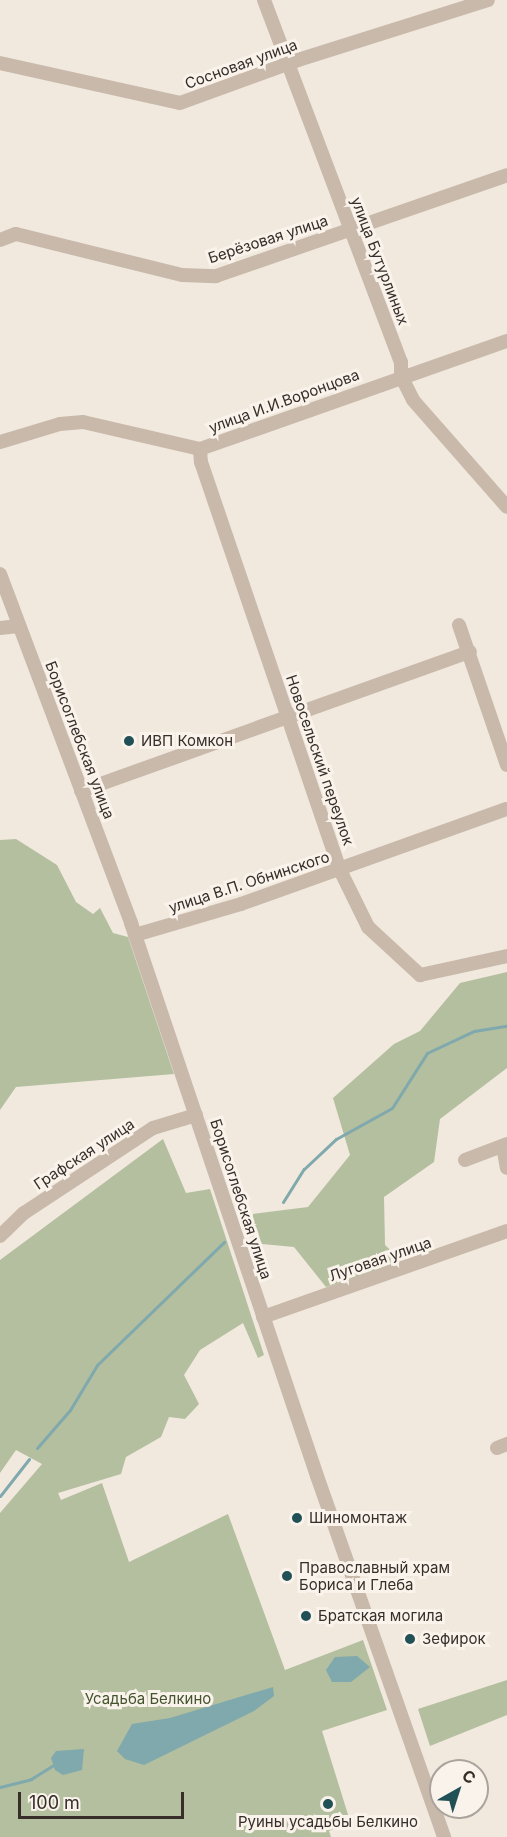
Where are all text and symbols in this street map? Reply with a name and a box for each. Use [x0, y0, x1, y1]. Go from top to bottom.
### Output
street label: Сосновая улица [182, 35, 300, 93]
street label: улица Бутурлиных [347, 194, 413, 328]
street label: Берёзовая улица [206, 211, 330, 267]
street label: улица И.И.Воронцова [206, 365, 362, 437]
street label: Борисоглебская улица [42, 659, 118, 821]
street label: Новосельский переулок [282, 672, 358, 848]
place label: ИВП Комкон [141, 732, 233, 750]
marker: ИВП Комкон [122, 734, 136, 748]
street label: улица В.П. Обнинского [166, 847, 332, 917]
street label: Графская улица [30, 1115, 138, 1193]
street label: Борисоглебская улица [207, 1117, 275, 1281]
street label: Луговая улица [326, 1233, 434, 1285]
place label: Шиномонтаж [309, 1509, 407, 1527]
marker: Шиномонтаж [290, 1511, 304, 1525]
place label: Православный храм Бориса и Глеба [299, 1558, 450, 1593]
marker: Православный храм Бориса и Глеба [280, 1569, 294, 1583]
place label: Братская могила [318, 1607, 443, 1625]
marker: Братская могила [299, 1609, 313, 1623]
place label: Зефирок [422, 1630, 486, 1648]
marker: Зефирок [403, 1632, 417, 1646]
park label: Усадьба Белкино [85, 1690, 211, 1708]
north arrow [429, 1759, 489, 1819]
text: С [458, 1765, 480, 1788]
scale bar [21, 1780, 188, 1818]
text: 100 m [29, 1792, 80, 1813]
marker: Руины усадьбы Белкино [321, 1797, 335, 1811]
place label: Руины усадьбы Белкино [238, 1813, 418, 1831]

